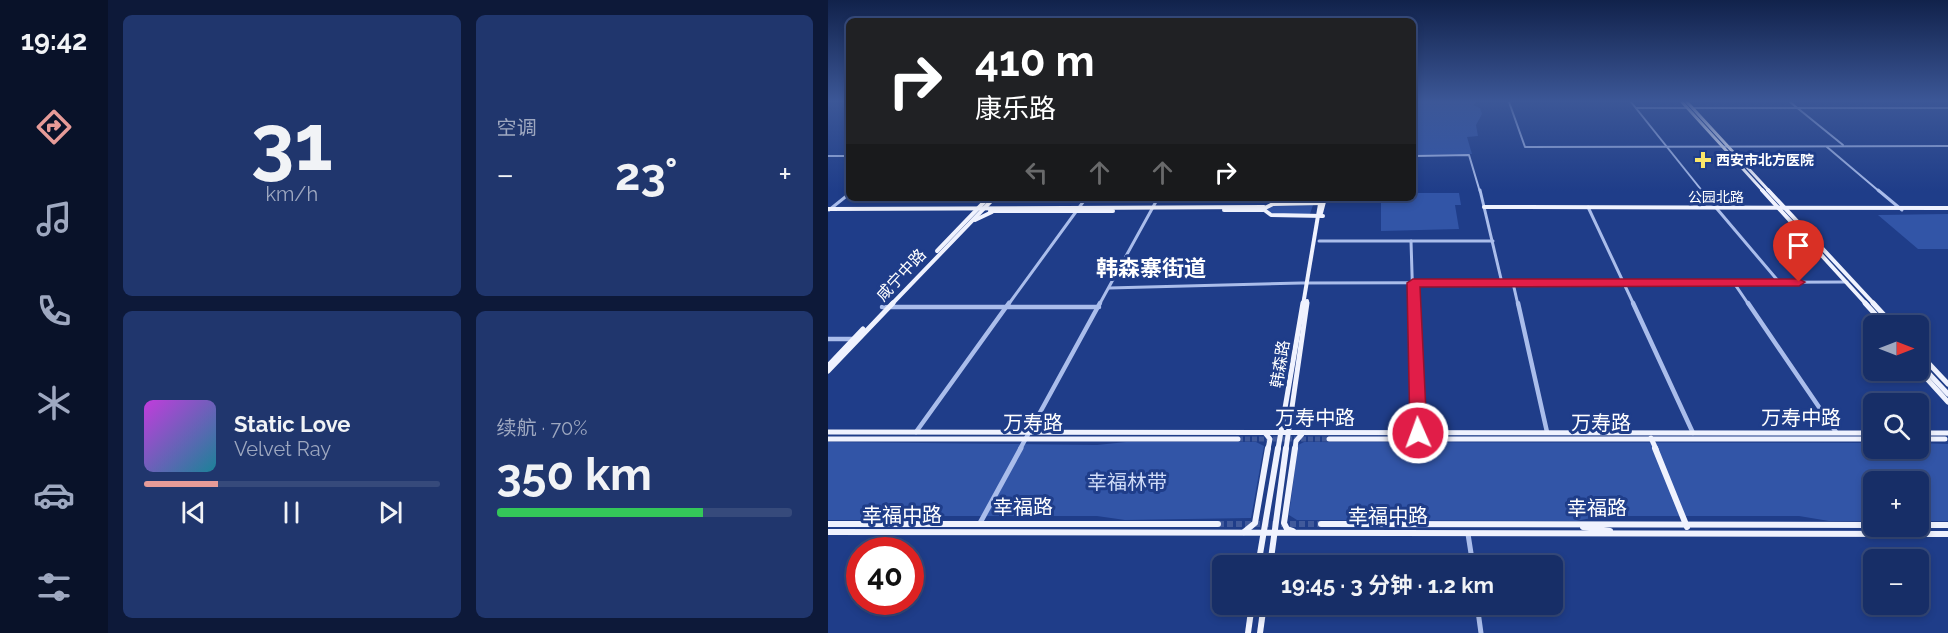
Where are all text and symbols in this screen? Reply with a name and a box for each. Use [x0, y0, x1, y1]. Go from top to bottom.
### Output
text: 19:42 [21, 25, 87, 56]
text: 410 m [975, 37, 1095, 86]
icon: right [876, 42, 954, 120]
text: 康乐路 [975, 93, 1056, 124]
text: 31 [251, 97, 333, 188]
icon: directions [33, 106, 75, 148]
text: 空调 [497, 116, 537, 140]
text: 23° [615, 148, 678, 201]
marker: 西安市北方医院 [1694, 151, 1712, 169]
place label: 西安市北方医院 [1716, 152, 1814, 168]
text: − [497, 155, 514, 194]
text: + [778, 155, 792, 194]
icon: left [1020, 156, 1053, 189]
icon: ahead [1083, 156, 1116, 189]
icon: ahead [1146, 156, 1179, 189]
icon: right [1209, 156, 1242, 189]
text: km/h [265, 182, 318, 206]
street label: 公园北路 [1688, 189, 1744, 205]
icon: music [33, 198, 75, 240]
pin [1773, 220, 1824, 282]
icon: arrive [1782, 229, 1815, 262]
street label: 咸宁中路 [872, 245, 930, 305]
district label: 韩森寨街道 [1096, 255, 1206, 281]
icon: phone [33, 290, 75, 332]
north arrow [1863, 315, 1929, 381]
map controls [1863, 315, 1929, 615]
street label: 韩森路 [1267, 339, 1293, 389]
icon: climate [33, 382, 75, 424]
button: search [1863, 393, 1929, 459]
position arrow [1386, 401, 1450, 465]
street label: 万寿中路 [1275, 406, 1355, 430]
street label: 万寿中路 [1761, 406, 1841, 430]
text: Static Love [234, 411, 351, 437]
street label: 万寿路 [1003, 411, 1063, 435]
street label: 万寿路 [1571, 411, 1631, 435]
text: 续航 · 70% [497, 416, 588, 440]
text: Velvet Ray [234, 437, 331, 461]
text: 350 km [497, 448, 652, 501]
park label: 幸福林带 [1087, 470, 1167, 494]
button: + [1863, 471, 1929, 537]
icon: car [33, 474, 75, 516]
street label: 幸福路 [993, 495, 1053, 519]
icon: previous [177, 496, 210, 529]
icon: pause [275, 496, 308, 529]
icon: next [374, 496, 407, 529]
street label: 幸福路 [1567, 496, 1627, 520]
street label: 幸福中路 [862, 503, 942, 527]
street label: 幸福中路 [1348, 504, 1428, 528]
speed limit sign: 40 [846, 537, 924, 615]
button: − [1863, 549, 1929, 615]
icon: filters [33, 566, 75, 608]
text: 19:45 · 3 分钟 · 1.2 km [1281, 572, 1494, 598]

